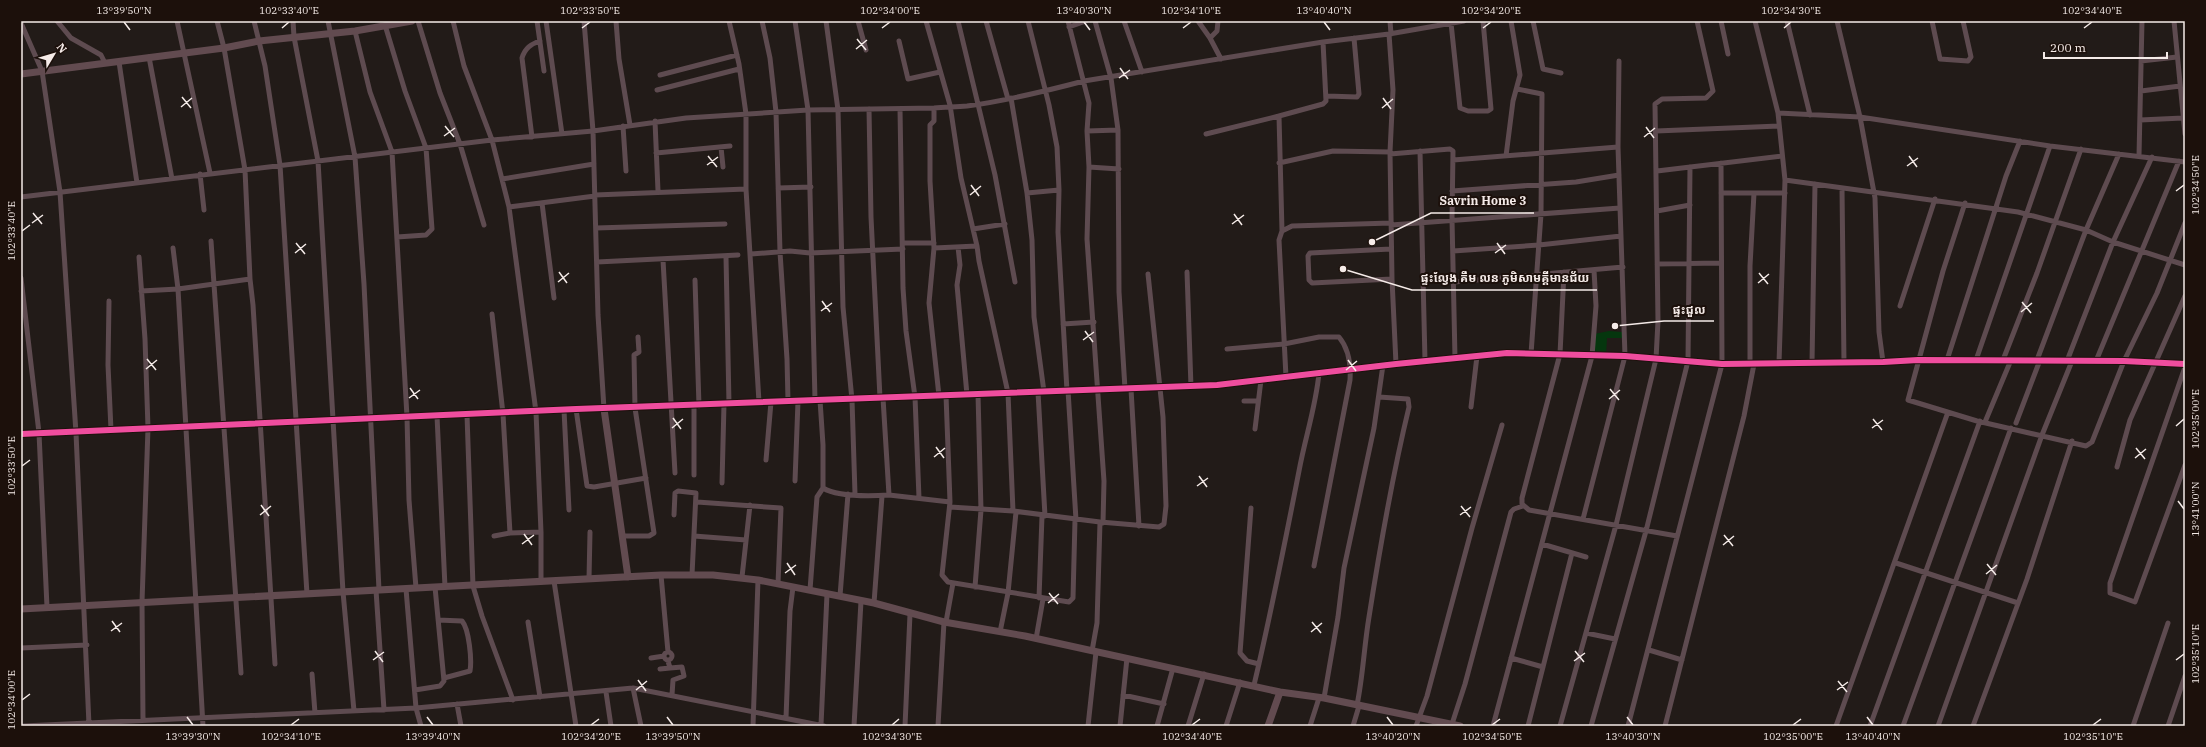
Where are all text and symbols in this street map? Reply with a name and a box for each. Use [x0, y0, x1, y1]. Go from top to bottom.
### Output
text: 13°39'50"N [97, 4, 152, 17]
text: 102°33'40"E [259, 4, 319, 17]
text: 102°33'50"E [560, 4, 620, 17]
text: 102°34'00"E [860, 4, 920, 17]
text: 13°40'30"N [1057, 4, 1112, 17]
text: 102°34'10"E [1161, 4, 1221, 17]
text: 13°40'40"N [1297, 4, 1352, 17]
text: 102°34'20"E [1461, 4, 1521, 17]
text: 102°34'30"E [1761, 4, 1821, 17]
text: 102°34'40"E [2062, 4, 2122, 17]
north arrow [34, 34, 74, 74]
scale bar [2044, 34, 2167, 60]
text: N [54, 40, 70, 56]
text: 200 m [2050, 40, 2086, 55]
text: 102°34'50"E [2189, 155, 2202, 215]
callout: Savrin Home 3 [1431, 189, 1534, 213]
text: Savrin Home 3 [1440, 193, 1526, 208]
text: 102°33'40"E [5, 201, 18, 261]
callout: ផ្ទះល្វែង គឹម លន ភូមិសាមគ្គីមានជ័យ [1412, 266, 1597, 290]
text: ផ្ទះល្វែង គឹម លន ភូមិសាមគ្គីមានជ័យ [1421, 270, 1589, 285]
callout: ផ្ទះជួល [1664, 297, 1714, 321]
text: ផ្ទះជួល [1672, 302, 1706, 317]
text: 102°35'00"E [2189, 389, 2202, 449]
text: 102°33'50"E [5, 436, 18, 496]
text: 13°41'00"N [2189, 481, 2202, 537]
text: 102°35'10"E [2189, 624, 2202, 684]
text: 102°34'00"E [5, 670, 18, 730]
text: 13°39'30"N [166, 730, 221, 743]
text: 102°34'10"E [261, 730, 321, 743]
text: 13°39'40"N [406, 730, 461, 743]
text: 102°34'20"E [561, 730, 621, 743]
text: 13°39'50"N [646, 730, 701, 743]
text: 102°34'30"E [862, 730, 922, 743]
text: 102°34'40"E [1162, 730, 1222, 743]
text: 13°40'20"N [1366, 730, 1421, 743]
text: 102°34'50"E [1462, 730, 1522, 743]
text: 13°40'30"N [1606, 730, 1661, 743]
text: 102°35'00"E [1763, 730, 1823, 743]
text: 13°40'40"N [1846, 730, 1901, 743]
text: 102°35'10"E [2063, 730, 2123, 743]

